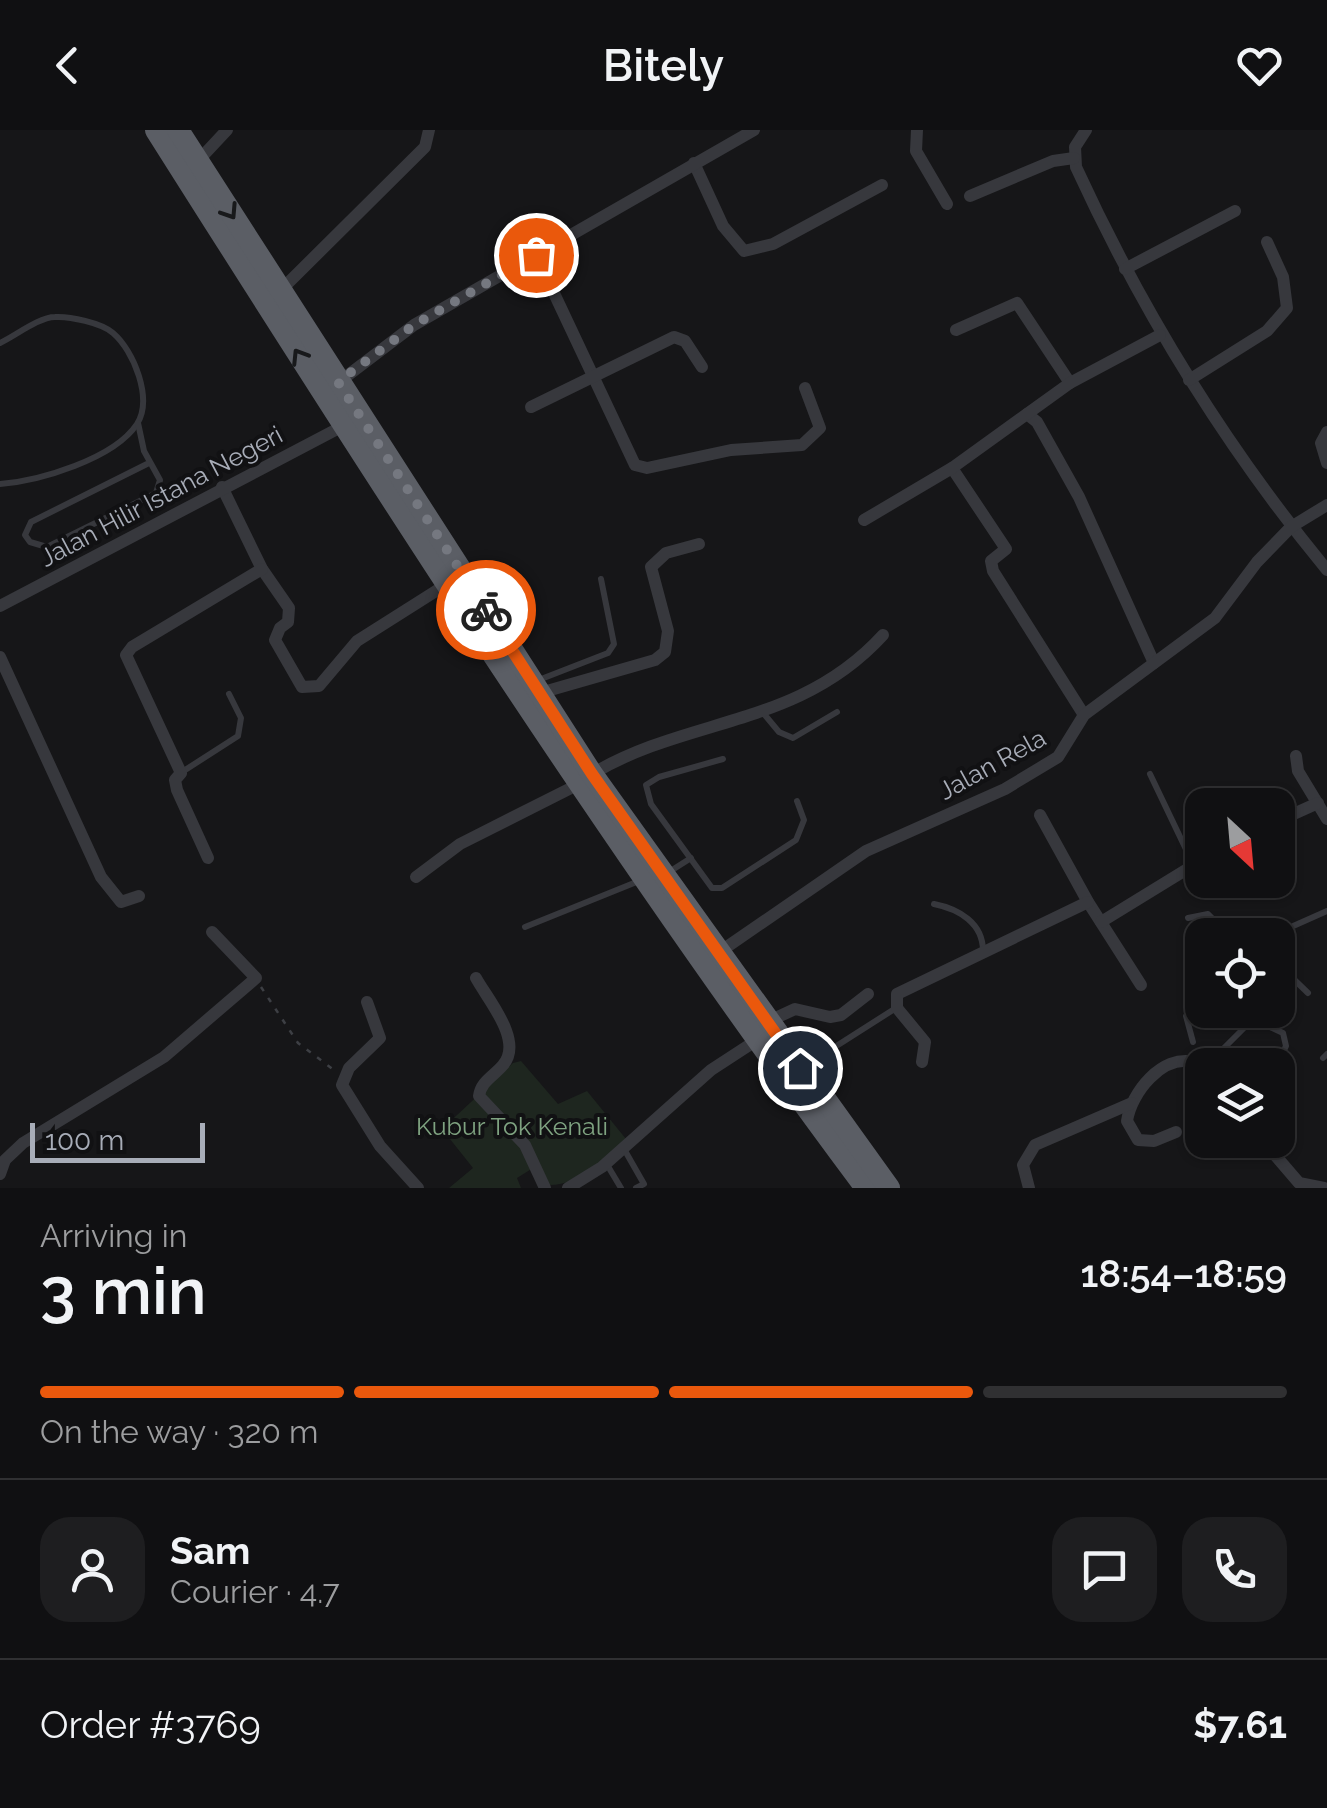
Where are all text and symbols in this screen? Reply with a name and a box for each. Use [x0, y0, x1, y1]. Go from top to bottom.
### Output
icon: back [40, 38, 95, 93]
icon: heart [1232, 38, 1287, 93]
text: Bitely [603, 39, 724, 92]
one-way arrow [218, 201, 237, 219]
pin [494, 213, 579, 298]
icon: bag [509, 228, 564, 283]
one-way arrow [292, 349, 311, 367]
street label: Jalan Hilir Istana Negeri [35, 419, 287, 573]
courier [436, 560, 536, 660]
icon: bike [459, 583, 514, 638]
street label: Jalan Rela [933, 722, 1051, 806]
north arrow [1185, 788, 1295, 898]
map controls [1185, 788, 1295, 1158]
button: locate [1185, 918, 1295, 1028]
pin [758, 1026, 843, 1111]
icon: home [773, 1041, 828, 1096]
button: layers [1185, 1048, 1295, 1158]
park label: Kubur Tok Kenali [416, 1111, 608, 1141]
scale bar [30, 1118, 205, 1162]
text: 100 m [45, 1124, 124, 1157]
text: Arriving in [40, 1217, 187, 1254]
text: 18:54–18:59 [1080, 1251, 1287, 1296]
text: 3 min [40, 1253, 207, 1329]
text: On the way · 320 m [40, 1413, 318, 1450]
button: person [40, 1517, 145, 1622]
button: chat [1052, 1517, 1157, 1622]
button: phone [1182, 1517, 1287, 1622]
text: Sam [170, 1528, 250, 1573]
text: Courier · 4.7 [170, 1573, 340, 1610]
text: Order #3769 [40, 1702, 261, 1747]
text: $7.61 [1193, 1702, 1287, 1747]

